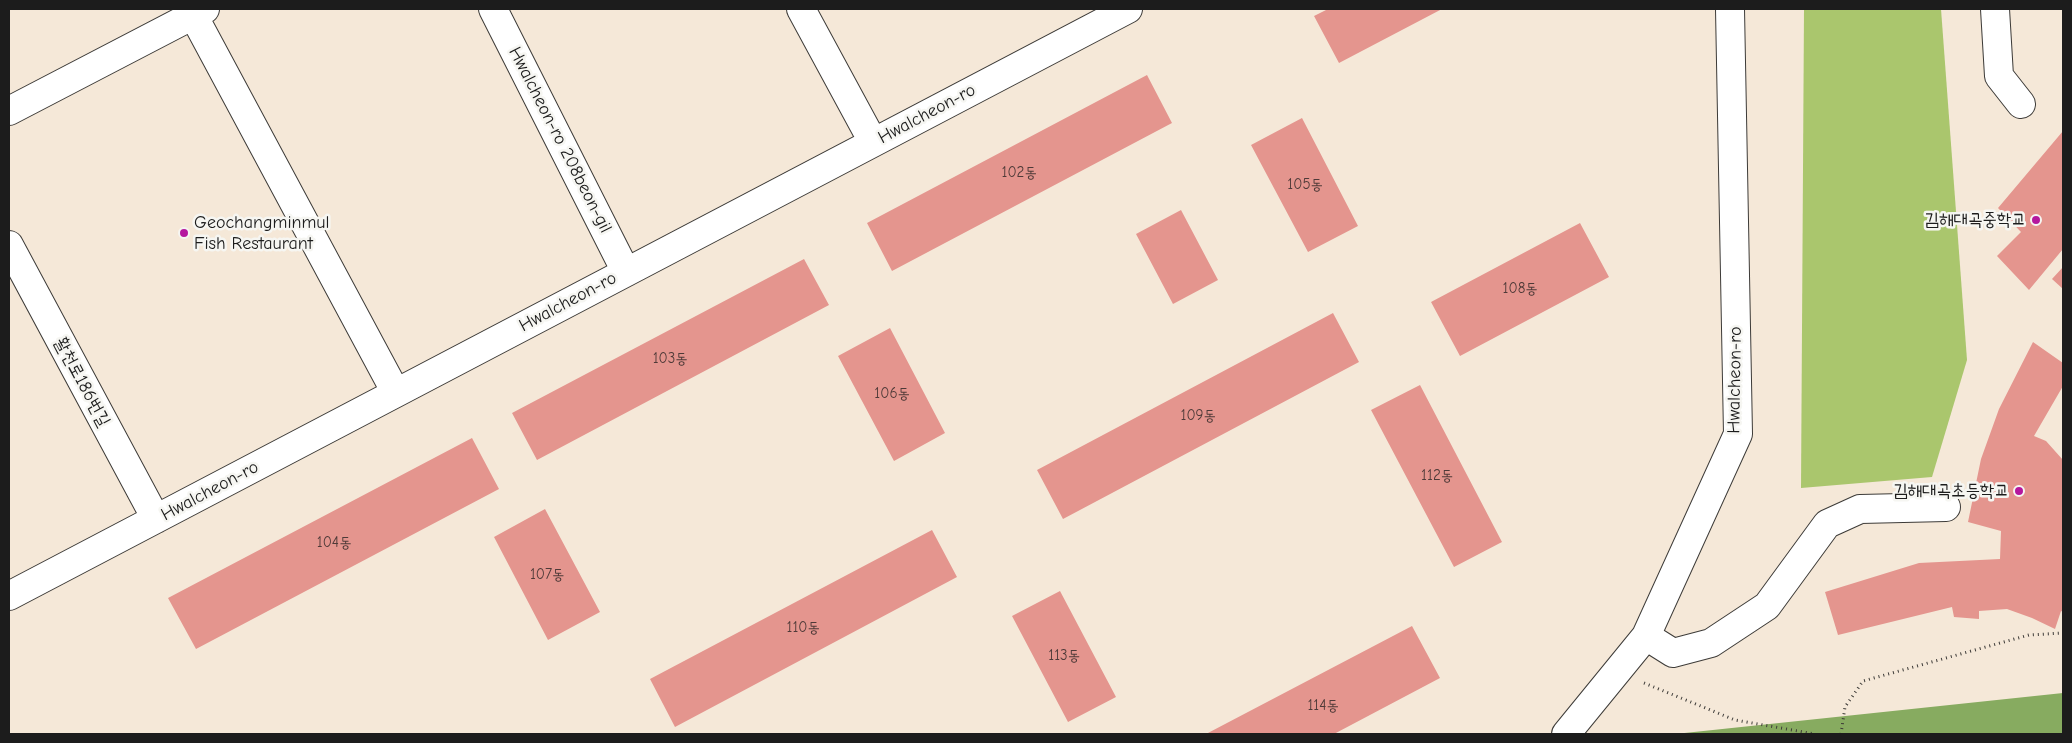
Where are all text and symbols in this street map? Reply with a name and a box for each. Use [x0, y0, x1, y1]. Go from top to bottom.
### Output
street label: Hwalcheon-ro 208beon-gil [504, 43, 616, 237]
street label: Hwalcheon-ro [875, 79, 979, 149]
house number: 102동 [1002, 164, 1036, 182]
house number: 105동 [1287, 176, 1323, 194]
place label: 김해대곡중학교 [1925, 209, 2026, 231]
place label: Geochangminmul Fish Restaurant [194, 212, 329, 254]
marker: 김해대곡중학교 [2030, 214, 2042, 226]
marker: Geochangminmul Fish Restaurant [178, 227, 190, 239]
street label: Hwalcheon-ro [516, 267, 620, 337]
house number: 108동 [1503, 280, 1537, 298]
street label: Hwalcheon-ro [1723, 326, 1747, 434]
street label: 활천로186번길 [49, 333, 115, 431]
house number: 103동 [653, 350, 687, 368]
house number: 106동 [874, 385, 910, 403]
house number: 109동 [1180, 407, 1216, 425]
street label: Hwalcheon-ro [158, 456, 262, 526]
house number: 112동 [1421, 467, 1453, 485]
place label: 김해대곡초등학교 [1893, 480, 2009, 502]
marker: 김해대곡초등학교 [2013, 485, 2025, 497]
house number: 104동 [317, 534, 351, 552]
house number: 107동 [530, 566, 564, 584]
house number: 110동 [786, 619, 820, 637]
house number: 113동 [1048, 647, 1080, 665]
house number: 114동 [1307, 697, 1339, 715]

